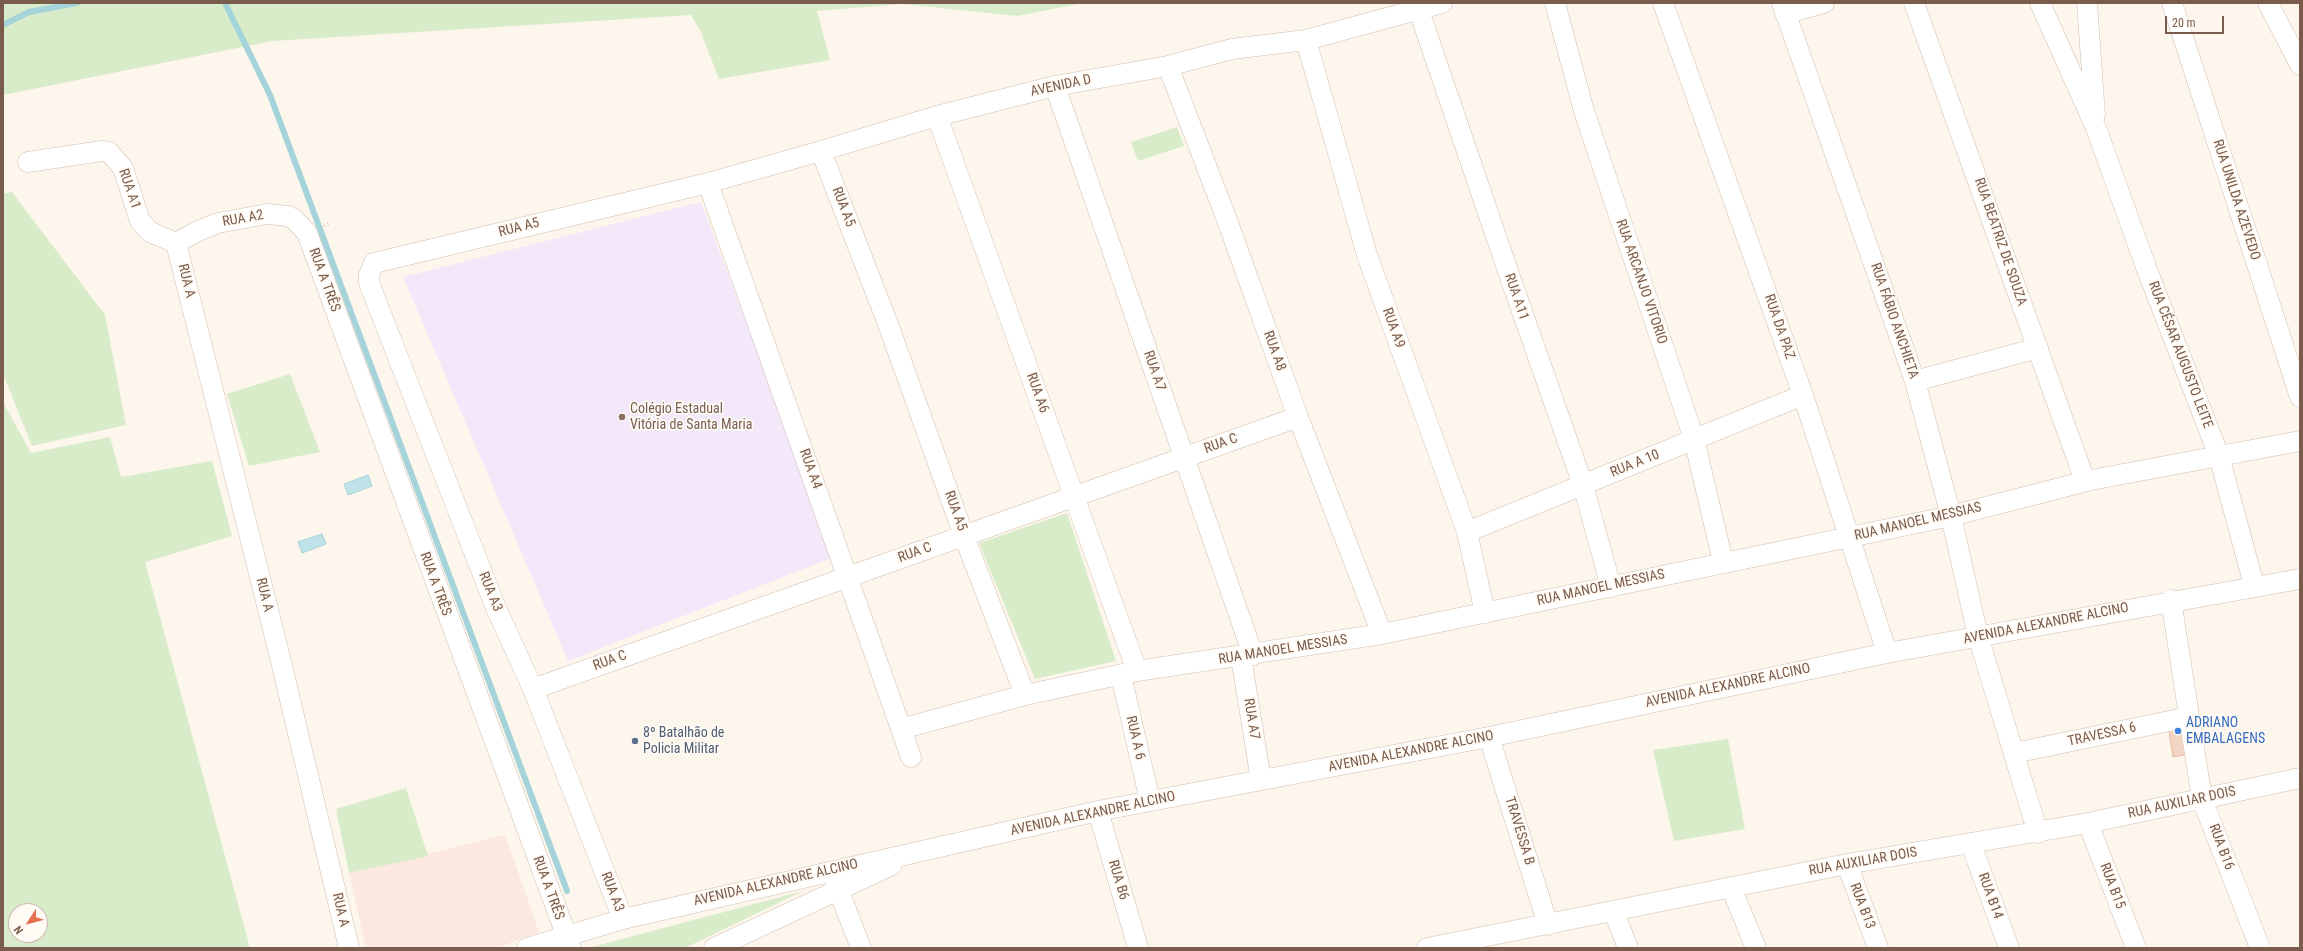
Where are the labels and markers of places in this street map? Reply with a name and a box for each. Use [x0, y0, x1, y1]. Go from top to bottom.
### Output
place label: Colégio Estadual Vitória de Santa Maria [630, 401, 752, 434]
marker: Colégio Estadual Vitória de Santa Maria [617, 412, 627, 422]
place label: ADRIANO EMBALAGENS [2186, 715, 2265, 748]
place label: 8º Batalhão de Policia Militar [643, 725, 724, 758]
marker: ADRIANO EMBALAGENS [2173, 726, 2183, 736]
marker: 8º Batalhão de Policia Militar [630, 736, 640, 746]

